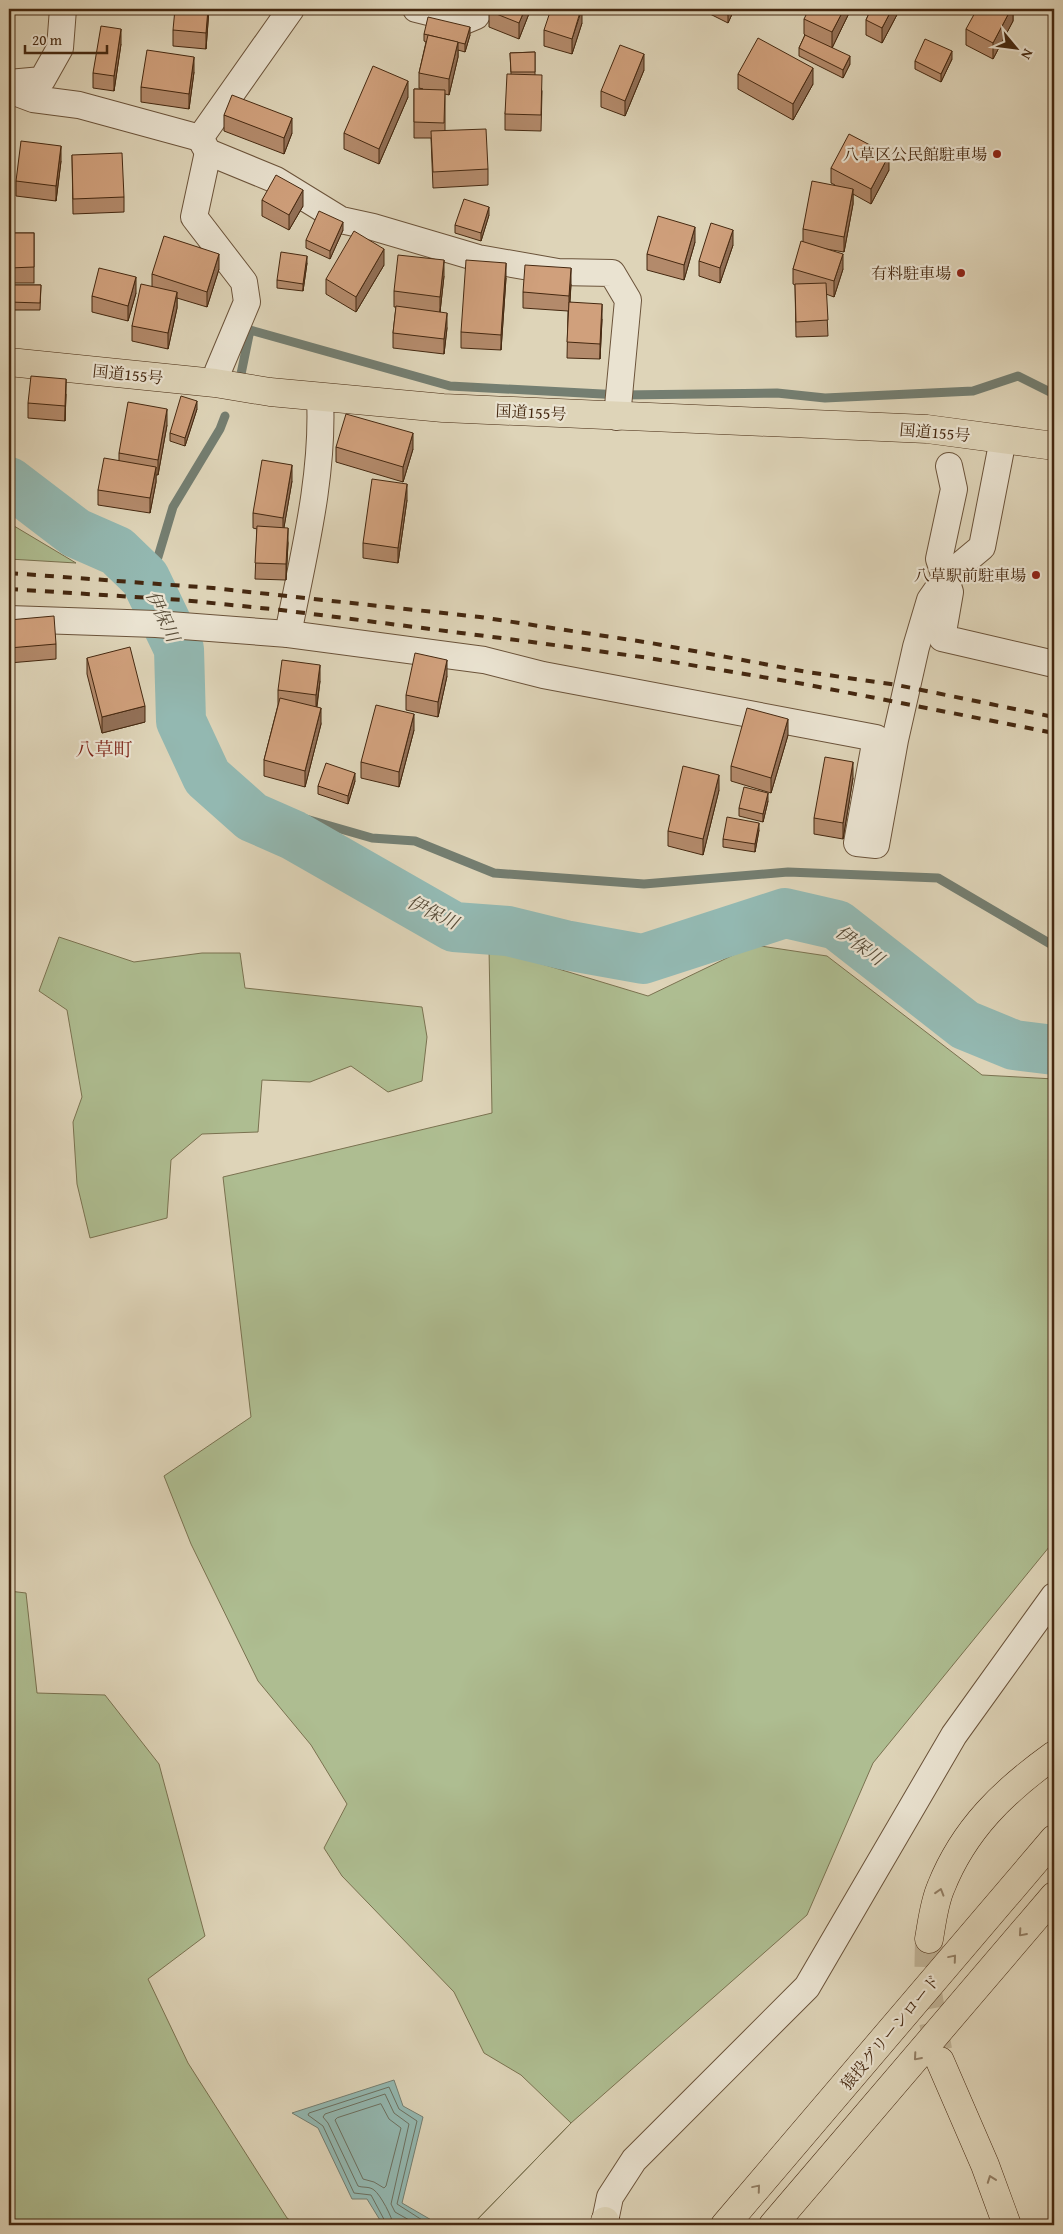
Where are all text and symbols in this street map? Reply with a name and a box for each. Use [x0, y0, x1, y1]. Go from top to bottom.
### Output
scale bar [25, 22, 108, 54]
north arrow [990, 22, 1040, 72]
text: 20 m [32, 29, 63, 50]
text: N [1016, 45, 1038, 64]
place label: 八草区公民館駐車場 [843, 142, 987, 166]
marker: 八草区公民館駐車場 [991, 148, 1003, 160]
place label: 有料駐車場 [871, 261, 951, 285]
marker: 有料駐車場 [955, 267, 967, 279]
street label: 国道155号 [91, 358, 165, 390]
street label: 国道155号 [495, 398, 567, 426]
street label: 国道155号 [899, 417, 971, 447]
place label: 八草駅前駐車場 [914, 563, 1026, 587]
marker: 八草駅前駐車場 [1030, 569, 1042, 581]
water label: 伊保川 [139, 586, 187, 648]
district label: 八草町 [75, 735, 133, 763]
water label: 伊保川 [403, 888, 465, 937]
water label: 伊保川 [830, 918, 891, 973]
one-way arrow [934, 1888, 944, 1897]
one-way arrow [1019, 1928, 1028, 1937]
one-way arrow [947, 1954, 956, 1963]
street label: 猿投グリーンロード [835, 1969, 945, 2095]
one-way arrow [913, 2051, 922, 2060]
one-way arrow [987, 2176, 997, 2184]
one-way arrow [751, 2185, 760, 2194]

